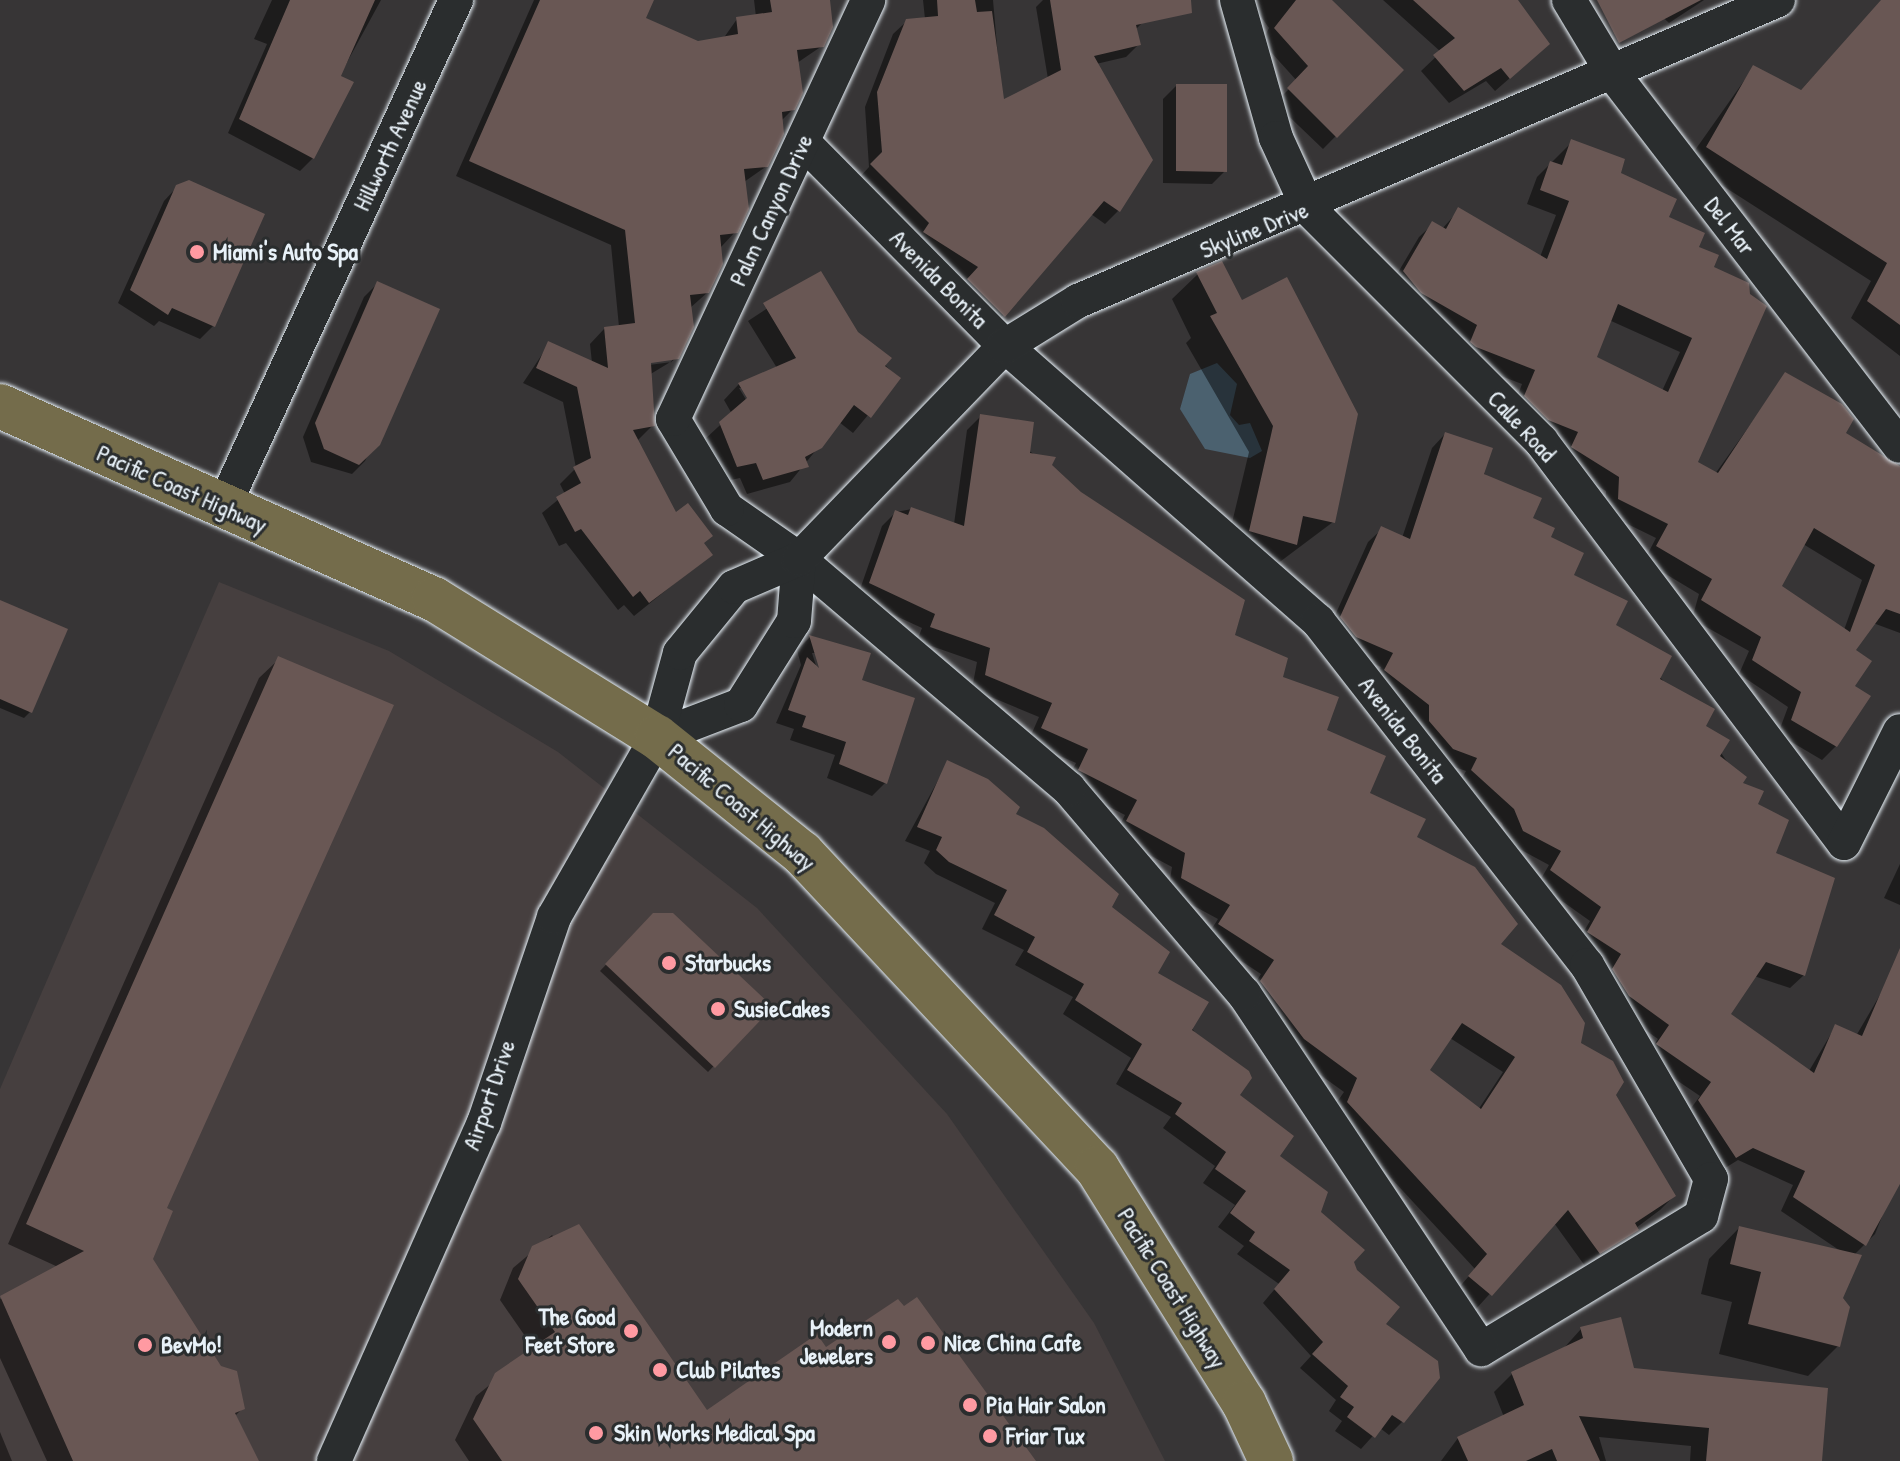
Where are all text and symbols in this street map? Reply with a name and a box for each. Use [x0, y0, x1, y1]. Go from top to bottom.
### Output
street label: Hillworth Avenue [347, 75, 433, 215]
street label: Palm Canyon Drive [723, 130, 819, 290]
street label: Del Mar [1698, 191, 1762, 261]
street label: Skyline Drive [1196, 195, 1312, 265]
street label: Avenida Bonita [884, 224, 994, 334]
place label: Miami's Auto Spa [213, 238, 358, 266]
marker: Miami's Auto Spa [188, 243, 206, 261]
street label: Calle Road [1482, 384, 1562, 468]
street label: Pacific Coast Highway [92, 439, 272, 539]
street label: Avenida Bonita [1353, 671, 1453, 789]
street label: Pacific Coast Highway [663, 737, 821, 877]
place label: Starbucks [685, 949, 771, 977]
marker: Starbucks [660, 954, 678, 972]
place label: SusieCakes [734, 995, 830, 1023]
marker: SusieCakes [709, 1000, 727, 1018]
street label: Airport Drive [457, 1036, 521, 1154]
street label: Pacific Coast Highway [1111, 1203, 1233, 1373]
place label: The Good Feet Store [525, 1303, 615, 1359]
place label: Modern Jewelers [799, 1314, 873, 1370]
marker: The Good Feet Store [622, 1322, 640, 1340]
place label: Nice China Cafe [944, 1329, 1082, 1357]
place label: BevMo! [161, 1331, 222, 1359]
marker: Modern Jewelers [880, 1333, 898, 1351]
marker: Nice China Cafe [919, 1334, 937, 1352]
marker: BevMo! [136, 1336, 154, 1354]
place label: Club Pilates [676, 1356, 780, 1384]
marker: Club Pilates [651, 1361, 669, 1379]
place label: Pia Hair Salon [986, 1391, 1106, 1419]
marker: Pia Hair Salon [961, 1396, 979, 1414]
place label: Skin Works Medical Spa [614, 1419, 815, 1447]
marker: Skin Works Medical Spa [585, 1422, 607, 1444]
place label: Friar Tux [1006, 1422, 1085, 1450]
marker: Friar Tux [981, 1427, 999, 1445]

